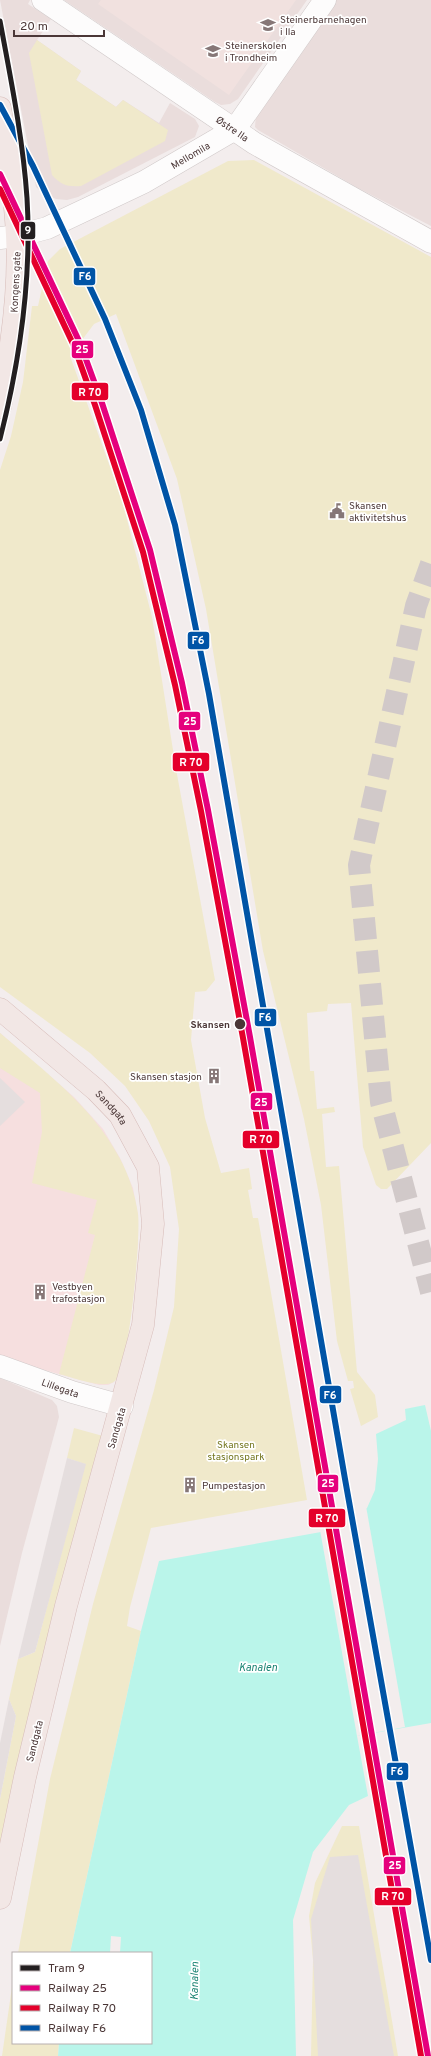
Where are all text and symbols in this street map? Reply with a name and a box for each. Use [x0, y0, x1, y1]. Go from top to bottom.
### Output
scale bar [14, 12, 104, 38]
place label: Steinerbarnehagen i Ila [280, 14, 367, 39]
school or university icon: Steinerbarnehagen i Ila [259, 16, 277, 34]
text: 20 m [20, 19, 48, 35]
place label: Steinerskolen i Trondheim [225, 40, 287, 65]
school or university icon: Steinerskolen i Trondheim [204, 42, 222, 60]
street label: Østre Ila [213, 114, 251, 146]
street label: Mellomila [169, 140, 213, 173]
line badge: 9 [20, 221, 36, 240]
text: 9 [25, 224, 32, 238]
street label: Kongens gate [8, 251, 25, 313]
line badge: F6 [73, 267, 96, 286]
text: F6 [78, 270, 92, 284]
line badge: 25 [71, 340, 94, 359]
text: 25 [75, 343, 89, 357]
line badge: R 70 [71, 382, 109, 401]
text: R 70 [78, 386, 102, 400]
place label: Skansen aktivitetshus [349, 500, 407, 525]
public building icon: Skansen aktivitetshus [328, 502, 346, 520]
line badge: F6 [187, 631, 210, 650]
text: F6 [191, 634, 205, 648]
line badge: 25 [178, 711, 201, 731]
text: 25 [183, 715, 197, 729]
line badge: R 70 [172, 752, 210, 772]
text: R 70 [179, 756, 203, 770]
line badge: F6 [254, 1008, 277, 1027]
text: F6 [258, 1011, 272, 1025]
marker: Skansen [233, 1017, 247, 1031]
place label: Skansen [191, 1019, 230, 1032]
building icon: Skansen stasjon [205, 1067, 223, 1085]
place label: Skansen stasjon [130, 1071, 202, 1084]
street label: Sandgata [92, 1088, 129, 1128]
line badge: 25 [250, 1092, 273, 1111]
text: 25 [254, 1096, 268, 1110]
line badge: R 70 [242, 1130, 280, 1149]
text: R 70 [249, 1133, 273, 1147]
place label: Vestbyen trafostasjon [52, 1281, 105, 1306]
building icon: Vestbyen trafostasjon [31, 1283, 49, 1301]
street label: Lillegata [39, 1376, 80, 1402]
line badge: F6 [319, 1385, 342, 1404]
text: F6 [323, 1389, 337, 1403]
street label: Sandgata [105, 1406, 130, 1451]
park label: Skansen stasjonspark [208, 1439, 264, 1464]
line badge: 25 [317, 1474, 339, 1493]
building icon: Pumpestasjon [181, 1476, 199, 1494]
text: 25 [321, 1477, 335, 1491]
place label: Pumpestasjon [202, 1480, 265, 1493]
line badge: R 70 [308, 1508, 346, 1528]
text: R 70 [315, 1512, 339, 1526]
water label: Kanalen [239, 1661, 277, 1675]
street label: Sandgata [24, 1719, 47, 1764]
line badge: F6 [386, 1762, 409, 1781]
text: F6 [390, 1765, 404, 1779]
line badge: 25 [383, 1856, 406, 1875]
text: 25 [388, 1859, 402, 1873]
line badge: R 70 [374, 1887, 412, 1906]
text: R 70 [381, 1890, 405, 1904]
legend [12, 1952, 152, 2044]
text: Tram 9 [48, 1961, 85, 1977]
water label: Kanalen [188, 1962, 202, 2000]
text: Railway 25 [48, 1981, 107, 1997]
text: Railway R 70 [48, 2001, 116, 2017]
text: Railway F6 [48, 2021, 106, 2037]

